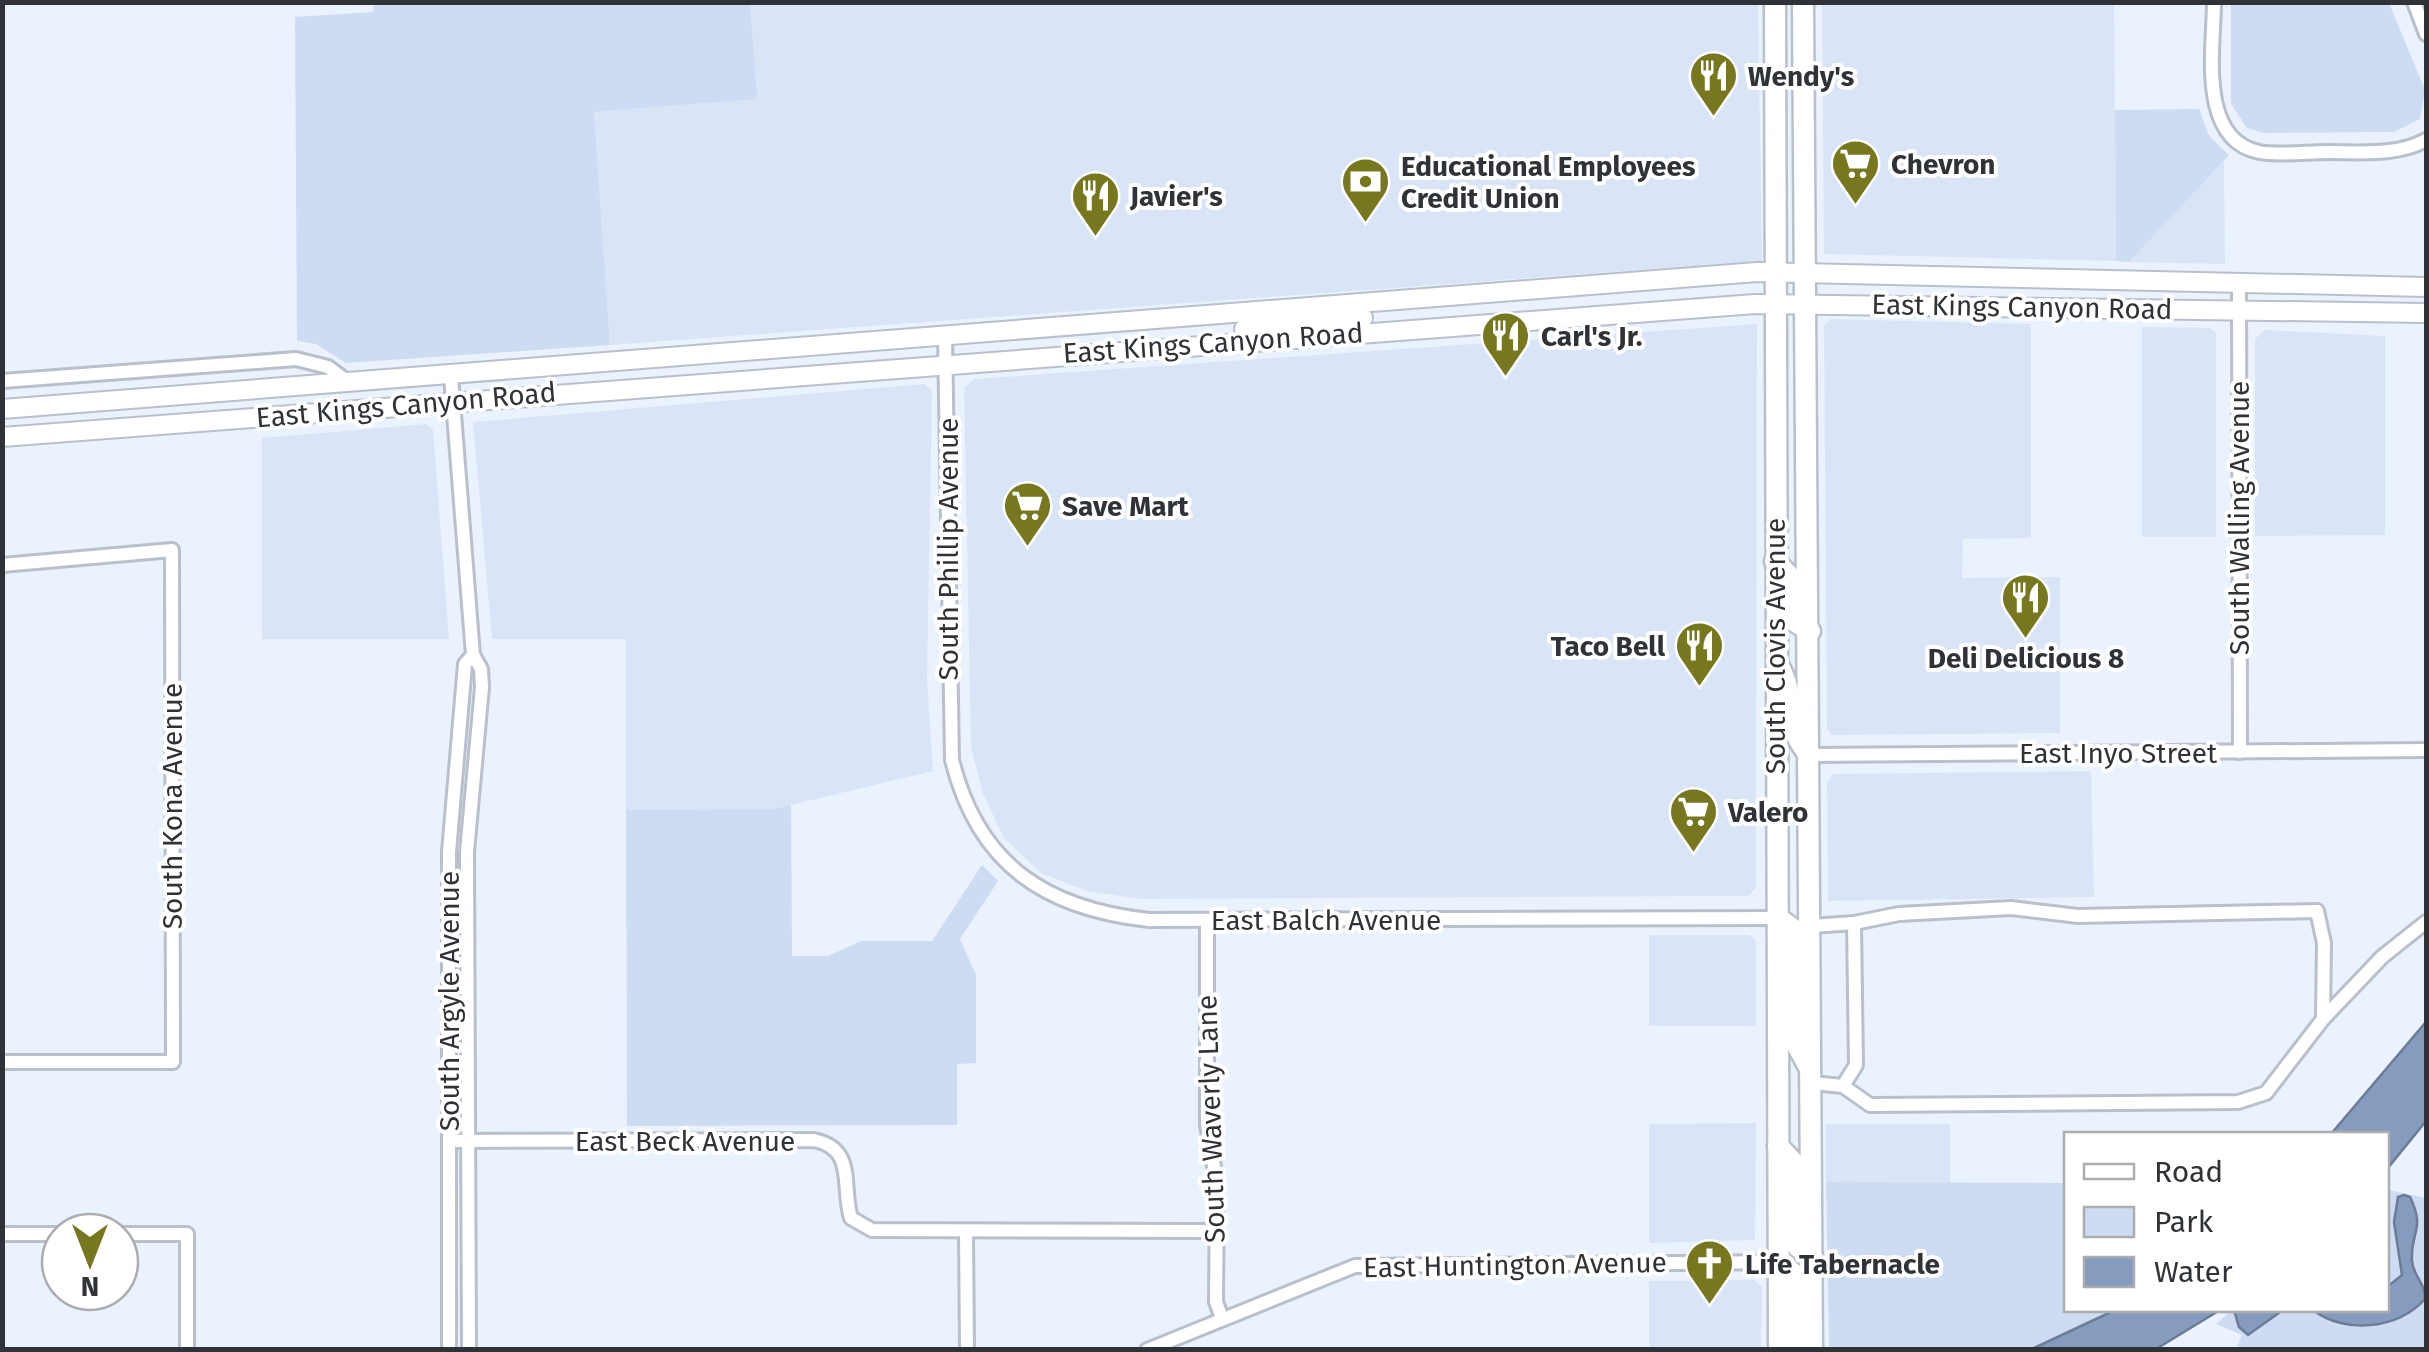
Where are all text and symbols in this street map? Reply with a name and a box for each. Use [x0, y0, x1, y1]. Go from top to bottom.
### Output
restaurant icon: Wendy's [1687, 50, 1739, 118]
place label: Wendy's [1748, 60, 1854, 93]
supermarket icon: Chevron [1830, 138, 1882, 206]
place label: Chevron [1891, 148, 1995, 181]
place label: Educational Employees Credit Union [1401, 150, 1696, 215]
bank icon: Educational Employees Credit Union [1340, 156, 1392, 224]
restaurant icon: Javier's [1069, 170, 1121, 238]
place label: Javier's [1129, 180, 1223, 213]
street label: East Kings Canyon Road [1871, 288, 2173, 326]
restaurant icon: Carl's Jr. [1480, 310, 1532, 378]
street label: East Kings Canyon Road [1062, 316, 1364, 370]
place label: Carl's Jr. [1541, 320, 1642, 353]
street label: East Kings Canyon Road [255, 375, 557, 435]
street label: South Walling Avenue [2223, 381, 2256, 655]
street label: South Phillip Avenue [932, 417, 965, 681]
supermarket icon: Save Mart [1001, 480, 1053, 548]
place label: Save Mart [1062, 490, 1190, 523]
street label: South Clovis Avenue [1759, 518, 1792, 774]
restaurant icon: Deli Delicious 8 [2000, 572, 2052, 640]
restaurant icon: Taco Bell [1674, 620, 1726, 688]
place label: Taco Bell [1551, 630, 1666, 663]
place label: Deli Delicious 8 [1928, 642, 2124, 675]
street label: South Kona Avenue [156, 683, 189, 929]
street label: East Inyo Street [2019, 737, 2218, 770]
supermarket icon: Valero [1667, 786, 1719, 854]
place label: Valero [1727, 796, 1808, 829]
street label: South Argyle Avenue [433, 871, 466, 1131]
street label: East Balch Avenue [1211, 904, 1441, 937]
street label: South Waverly Lane [1190, 994, 1232, 1244]
street label: East Beck Avenue [575, 1125, 795, 1158]
legend [2064, 1132, 2389, 1312]
text: Road [2154, 1154, 2223, 1190]
text: Park [2154, 1204, 2214, 1240]
north arrow [40, 1212, 140, 1312]
church icon: Life Tabernacle [1684, 1238, 1736, 1306]
street label: East Huntington Avenue [1363, 1246, 1667, 1284]
place label: Life Tabernacle [1745, 1248, 1940, 1281]
text: Water [2154, 1254, 2233, 1290]
text: N [81, 1270, 99, 1303]

